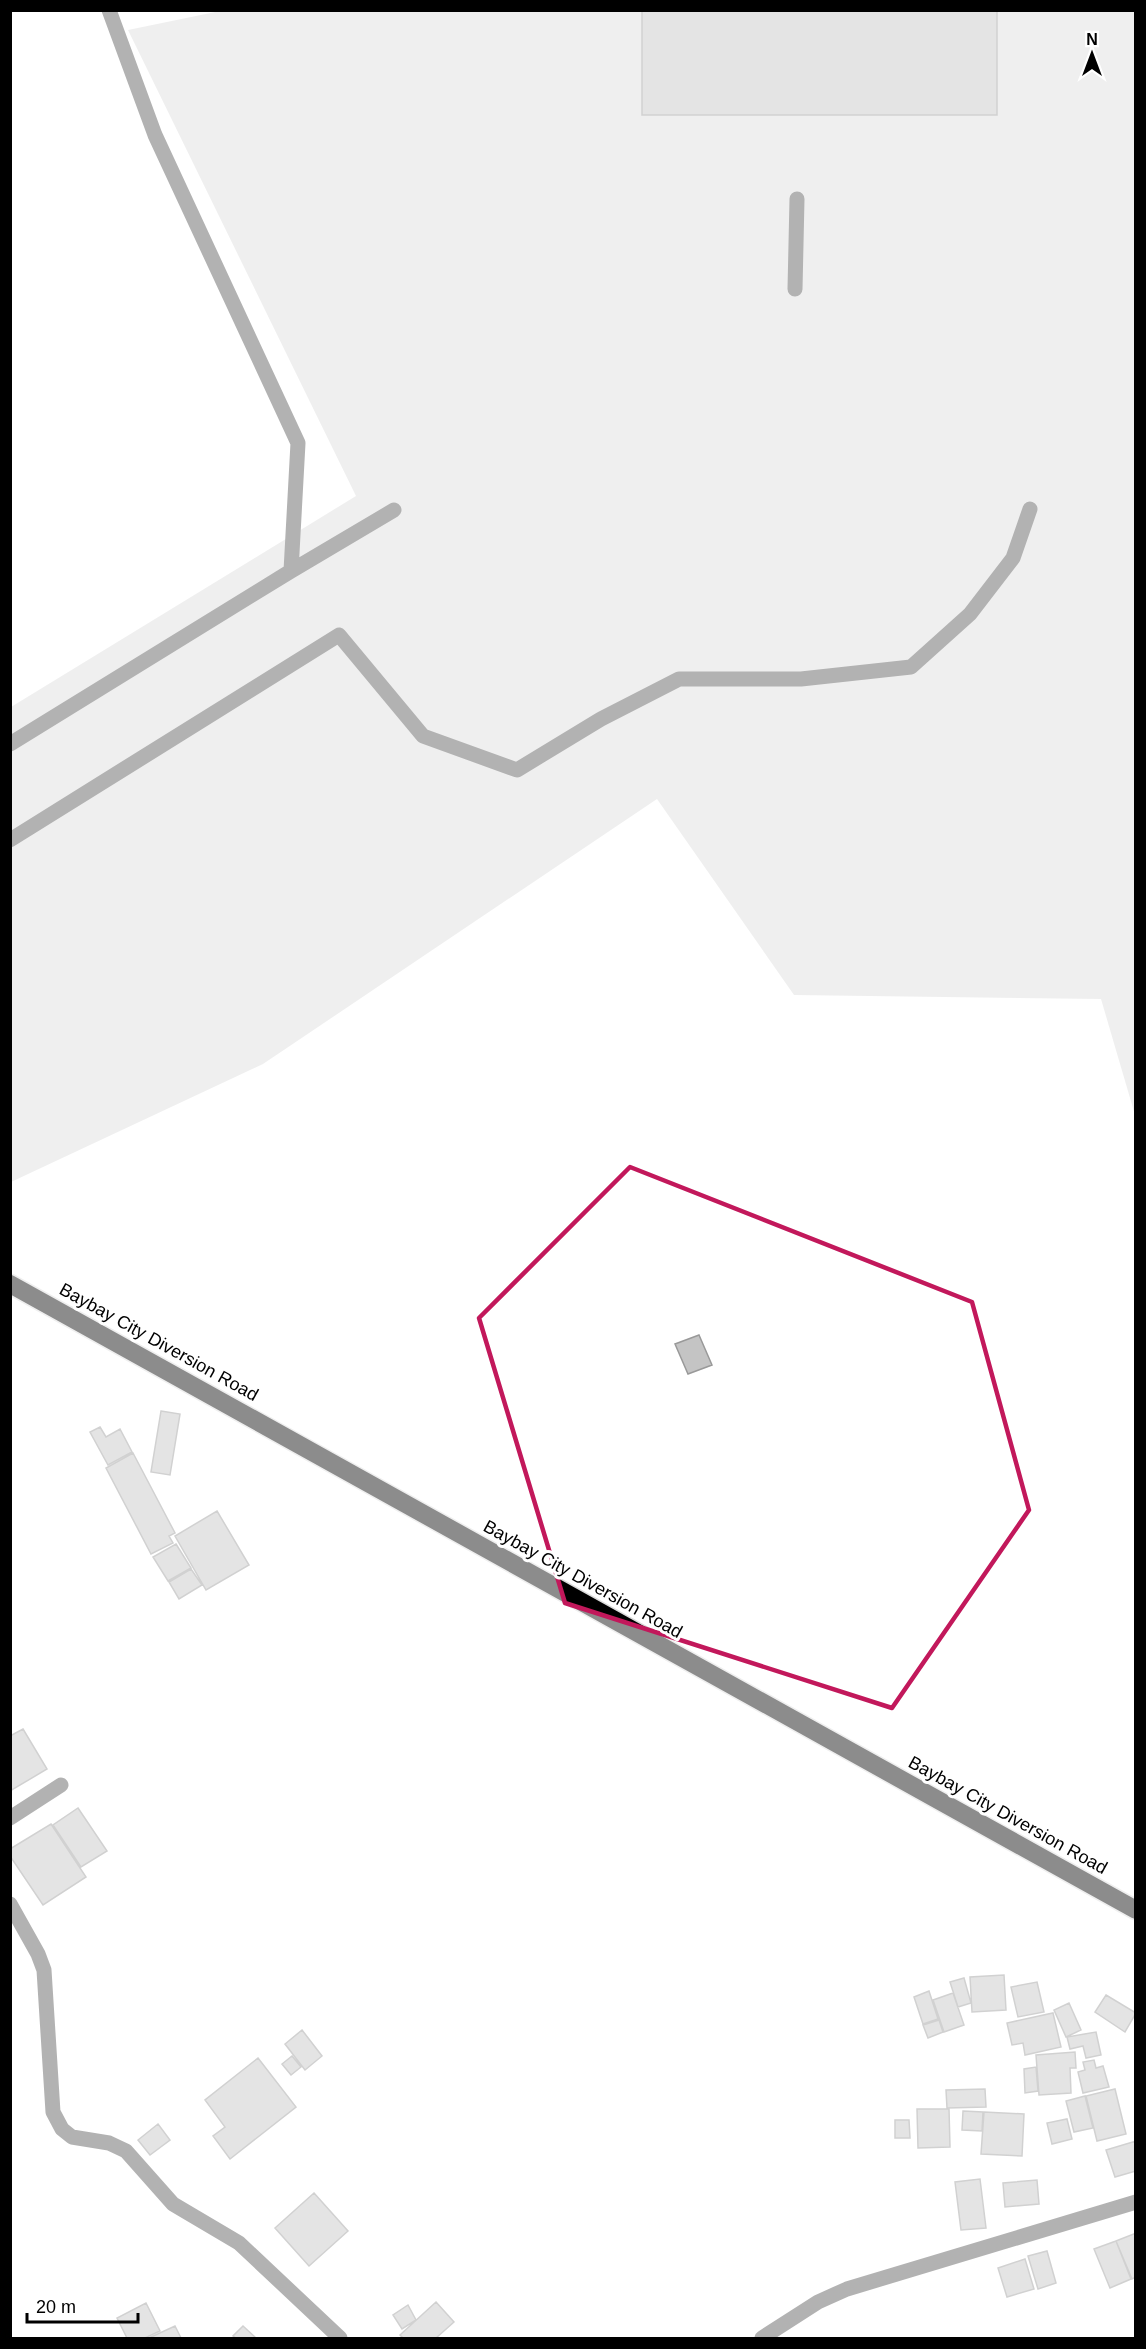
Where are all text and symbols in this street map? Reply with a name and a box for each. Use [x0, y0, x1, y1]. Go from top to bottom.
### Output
north arrow [1062, 24, 1122, 84]
text: N [1086, 31, 1098, 48]
street label: Baybay City Diversion Road [56, 1279, 262, 1405]
street label: Baybay City Diversion Road [480, 1516, 686, 1642]
street label: Baybay City Diversion Road [905, 1752, 1111, 1878]
scale bar [27, 2286, 138, 2324]
text: 20 m [36, 2297, 76, 2317]

